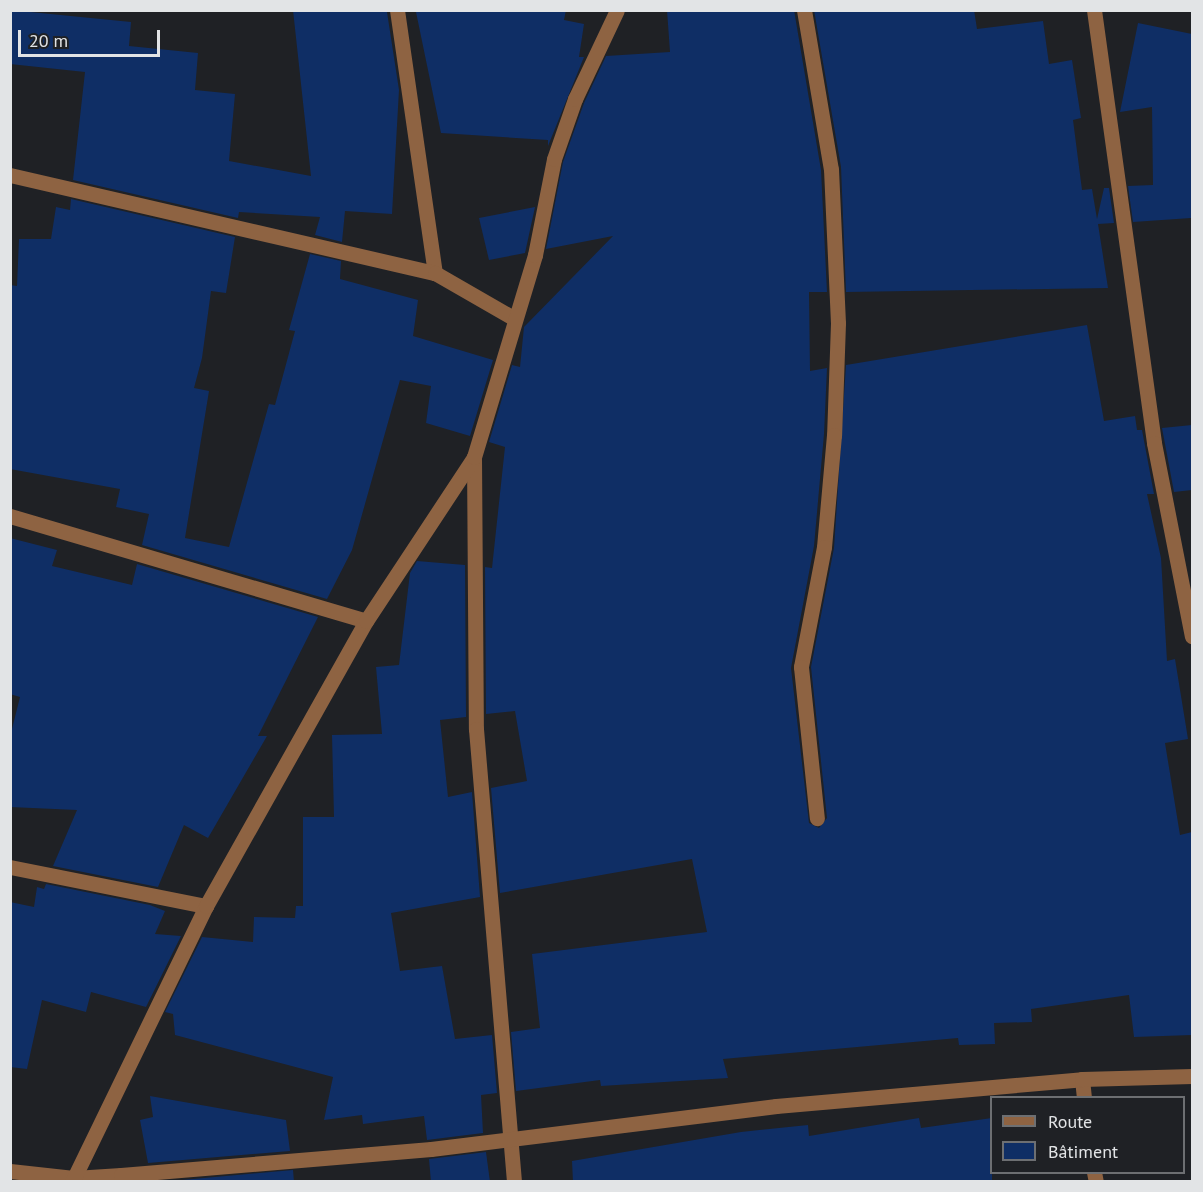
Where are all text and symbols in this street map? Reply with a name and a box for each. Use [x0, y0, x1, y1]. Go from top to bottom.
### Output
scale bar [21, 18, 164, 56]
text: 20 m [29, 29, 68, 52]
legend [990, 1096, 1185, 1174]
text: Route [1048, 1110, 1092, 1133]
text: Bâtiment [1048, 1140, 1118, 1163]

